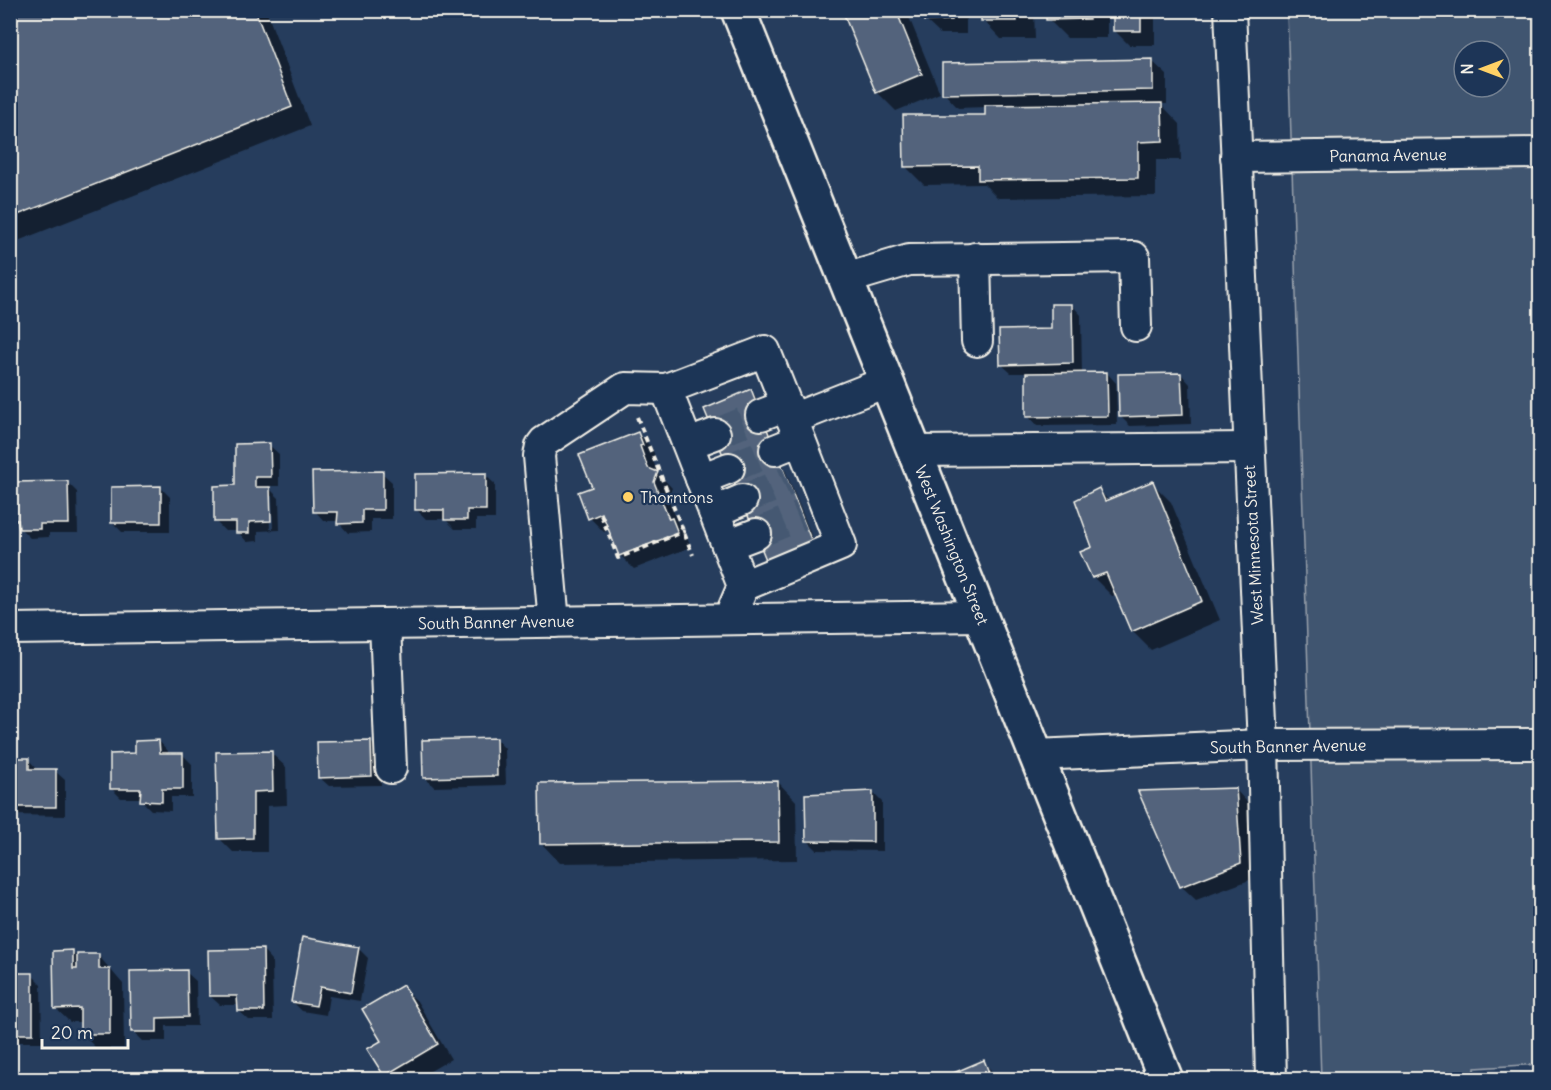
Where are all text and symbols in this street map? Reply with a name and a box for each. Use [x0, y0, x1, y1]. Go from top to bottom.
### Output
north arrow [1452, 39, 1512, 99]
text: N [1457, 63, 1477, 75]
street label: Panama Avenue [1329, 144, 1447, 166]
street label: West Washington Street [911, 462, 993, 628]
street label: West Minnesota Street [1239, 464, 1267, 625]
place label: Thorntons [640, 487, 713, 507]
marker: Thorntons [621, 490, 635, 504]
street label: South Banner Avenue [418, 611, 574, 633]
street label: South Banner Avenue [1210, 735, 1366, 757]
scale bar [42, 1012, 128, 1050]
text: 20 m [51, 1021, 93, 1044]

